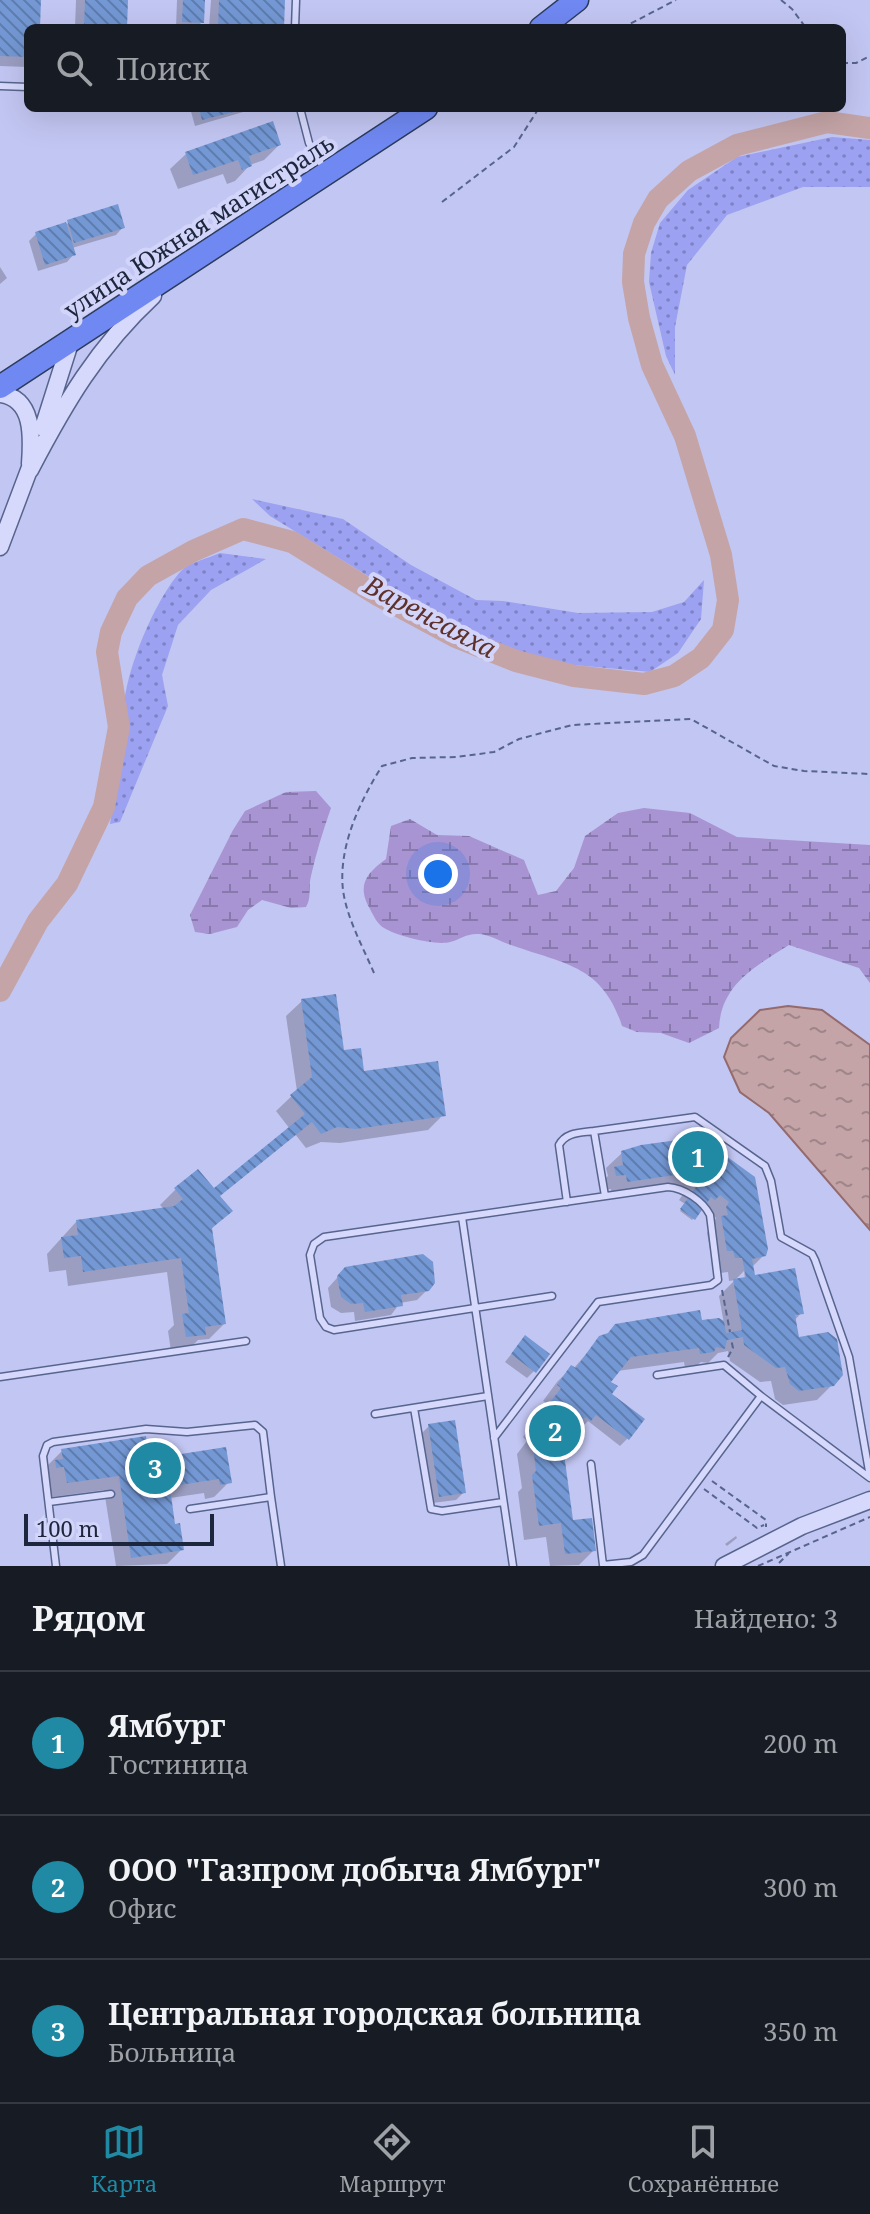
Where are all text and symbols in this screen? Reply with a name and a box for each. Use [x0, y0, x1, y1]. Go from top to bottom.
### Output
search box [24, 24, 846, 112]
icon: search [52, 46, 96, 90]
text: Поиск [116, 48, 210, 89]
street label: улица Южная магистраль [57, 126, 340, 326]
water label: Варенгаяха [357, 566, 503, 666]
your location [418, 854, 458, 894]
pin: 1 [672, 1127, 724, 1187]
pin: 2 [529, 1401, 581, 1461]
pin: 3 [129, 1438, 181, 1498]
scale bar [24, 1510, 214, 1546]
text: 100 m [36, 1513, 99, 1543]
text: Рядом [32, 1595, 145, 1641]
text: Найдено: 3 [694, 1600, 838, 1636]
text: Ямбург [108, 1705, 225, 1746]
text: 1 [51, 1725, 65, 1761]
text: 200 m [763, 1725, 838, 1761]
text: Гостиница [108, 1746, 249, 1782]
text: ООО "Газпром добыча Ямбург" [108, 1849, 602, 1890]
text: 2 [51, 1869, 65, 1905]
text: 300 m [763, 1869, 838, 1905]
text: Офис [108, 1890, 176, 1926]
text: Центральная городская больница [108, 1993, 642, 2034]
text: 3 [51, 2013, 65, 2049]
text: 350 m [763, 2013, 838, 2049]
text: Больница [108, 2034, 236, 2070]
tab: Карта [91, 2120, 157, 2198]
tab: Маршрут [339, 2120, 446, 2198]
tab: Сохранённые [628, 2120, 779, 2198]

